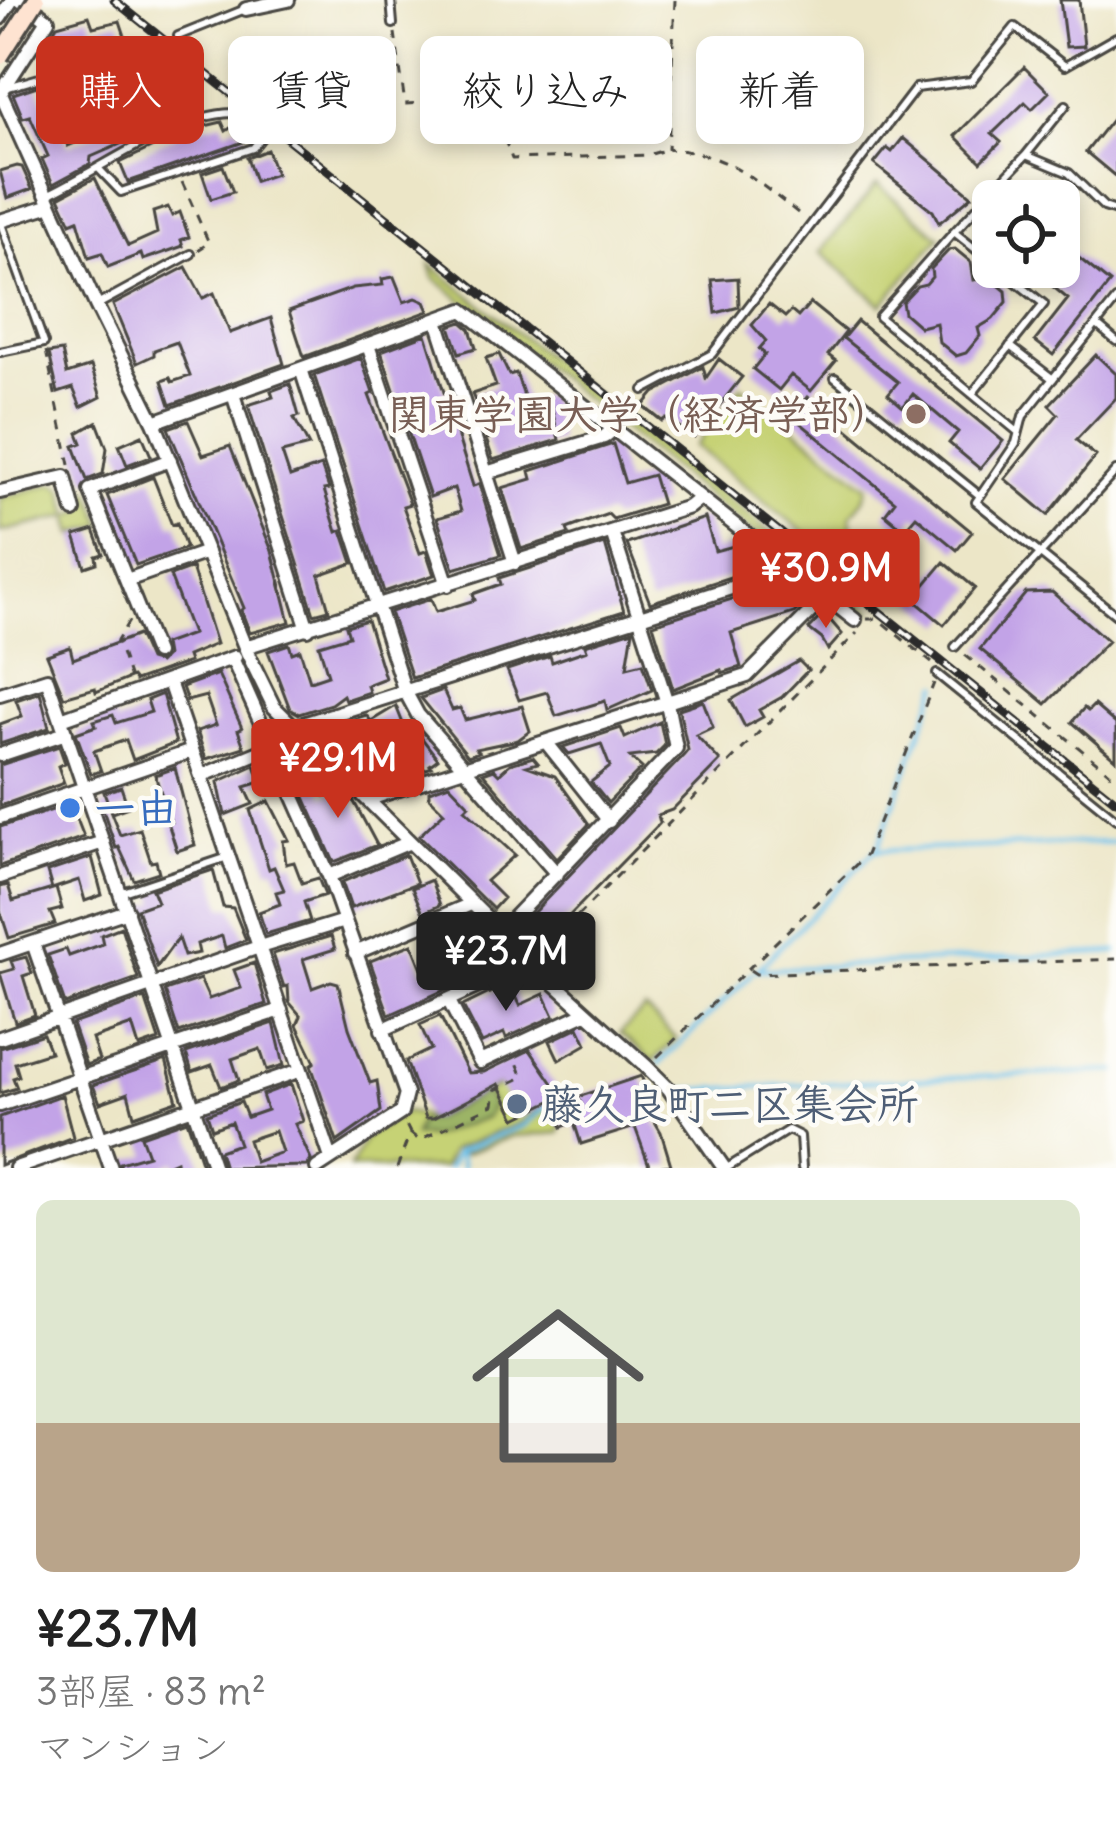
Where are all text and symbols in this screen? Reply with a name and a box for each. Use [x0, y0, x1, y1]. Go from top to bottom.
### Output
chip: 購入 [36, 36, 204, 144]
chip: 賃貸 [228, 36, 396, 144]
chip: 絞り込み [420, 36, 672, 144]
chip: 新着 [696, 36, 864, 144]
map controls [972, 180, 1080, 288]
button: locate [972, 180, 1080, 288]
place label: 関東学園大学（経済学部） [388, 388, 892, 440]
marker: 関東学園大学（経済学部） [903, 401, 929, 427]
pin: ¥30.9M [728, 529, 924, 631]
text: ¥30.9M [760, 543, 892, 592]
pin: ¥29.1M [240, 719, 436, 821]
text: ¥29.1M [278, 733, 398, 782]
place label: 一由 [94, 782, 178, 834]
marker: 一由 [57, 795, 83, 821]
pin: ¥23.7M [408, 912, 604, 1014]
text: ¥23.7M [443, 926, 569, 975]
place label: 藤久良町二区集会所 [541, 1078, 919, 1130]
marker: 藤久良町二区集会所 [504, 1091, 530, 1117]
icon: home [450, 1278, 666, 1494]
text: ¥23.7M [36, 1596, 200, 1660]
text: 3部屋 · 83 m² [36, 1667, 266, 1716]
text: マンション [36, 1723, 229, 1772]

